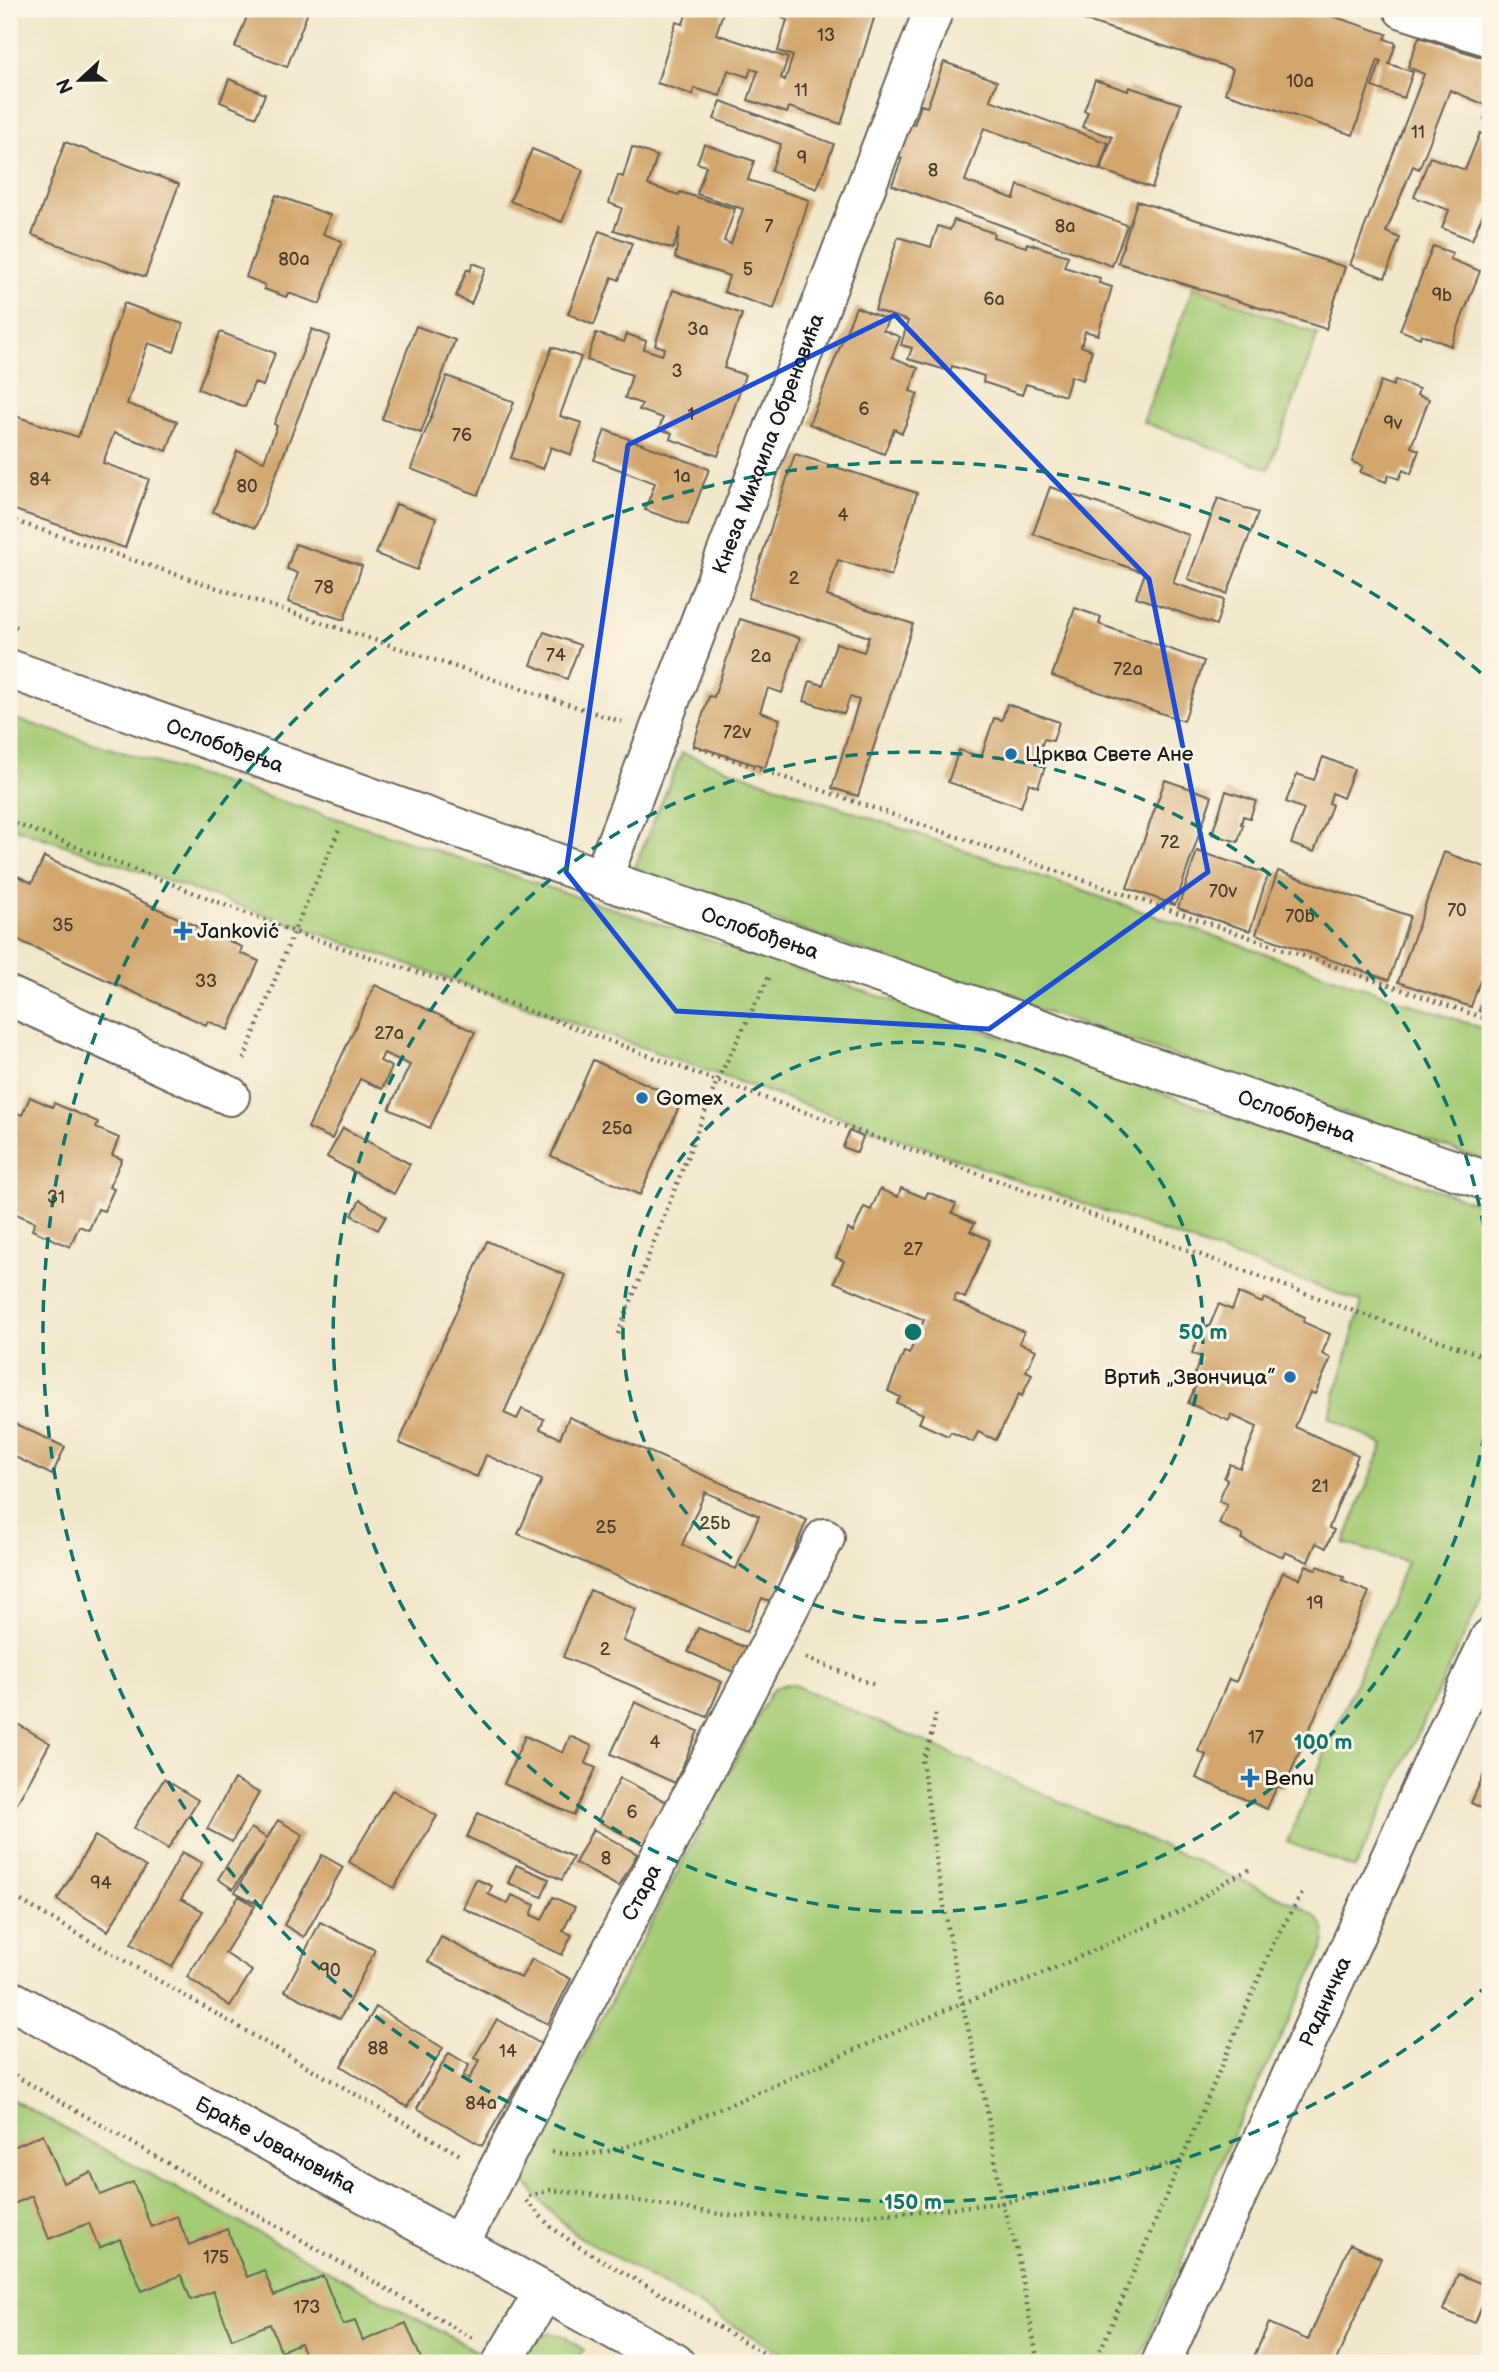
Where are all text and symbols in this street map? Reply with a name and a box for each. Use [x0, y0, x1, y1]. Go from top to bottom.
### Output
house number: 13 [817, 25, 835, 46]
north arrow [46, 46, 116, 116]
house number: 10a [1286, 71, 1314, 92]
text: N [52, 75, 79, 97]
house number: 11 [794, 80, 808, 101]
house number: 11 [1411, 122, 1425, 143]
house number: 9 [797, 148, 807, 169]
house number: 8 [928, 160, 938, 181]
house number: 7 [765, 216, 774, 237]
house number: 8a [1055, 216, 1075, 237]
house number: 80a [278, 249, 310, 270]
house number: 5 [743, 259, 753, 280]
house number: 9b [1432, 285, 1452, 306]
house number: 6a [983, 289, 1005, 310]
street label: Кнеза Михаила Обреновића [707, 309, 829, 577]
house number: 3a [687, 319, 709, 340]
house number: 3 [671, 361, 683, 382]
house number: 6 [859, 399, 870, 420]
house number: 1 [688, 404, 694, 425]
house number: 9v [1383, 413, 1403, 434]
house number: 76 [452, 425, 472, 446]
house number: 1a [673, 466, 691, 487]
house number: 84 [29, 469, 51, 490]
house number: 80 [236, 476, 258, 497]
house number: 4 [838, 505, 849, 526]
house number: 2 [789, 568, 800, 589]
house number: 78 [314, 577, 334, 598]
house number: 74 [546, 645, 566, 666]
house number: 2a [751, 646, 771, 667]
house number: 72a [1113, 659, 1143, 680]
street label: Ослобођења [163, 713, 287, 778]
house number: 72v [723, 722, 751, 743]
place label: Црква Свете Ане [1025, 742, 1194, 767]
marker: Црква Свете Ане [1003, 746, 1019, 762]
house number: 72 [1160, 832, 1180, 853]
house number: 70v [1209, 881, 1237, 902]
house number: 70 [1447, 900, 1467, 921]
street label: Ослобођења [698, 901, 823, 965]
house number: 70b [1285, 906, 1315, 927]
house number: 35 [52, 915, 74, 936]
place label: Janković [197, 919, 279, 944]
marker: Janković [175, 923, 191, 939]
house number: 33 [195, 971, 217, 992]
house number: 27a [374, 1023, 404, 1044]
street label: Ослобођења [1234, 1084, 1359, 1148]
place label: Gomex [656, 1086, 723, 1111]
marker: Gomex [634, 1090, 650, 1106]
house number: 25a [601, 1118, 633, 1139]
house number: 31 [47, 1187, 65, 1208]
house number: 27 [903, 1239, 923, 1260]
centre of rings [901, 1320, 925, 1344]
text: 50 m [1179, 1320, 1227, 1345]
place label: Вртић „Звончица” [1104, 1365, 1276, 1390]
marker: Вртић „Звончица” [1282, 1369, 1298, 1385]
house number: 21 [1311, 1476, 1329, 1497]
house number: 25b [699, 1513, 731, 1534]
house number: 25 [596, 1517, 616, 1538]
house number: 19 [1306, 1593, 1324, 1614]
house number: 2 [600, 1639, 611, 1660]
house number: 17 [1248, 1727, 1264, 1748]
text: 100 m [1294, 1730, 1352, 1755]
house number: 4 [650, 1732, 661, 1753]
place label: Benu [1264, 1766, 1314, 1791]
marker: Benu [1242, 1770, 1258, 1786]
house number: 6 [627, 1802, 638, 1823]
house number: 8 [601, 1848, 611, 1869]
street label: Стара [617, 1859, 667, 1925]
house number: 94 [90, 1873, 112, 1894]
street label: Радничка [1294, 1952, 1357, 2050]
house number: 90 [320, 1960, 341, 1981]
house number: 88 [368, 2038, 389, 2059]
house number: 14 [499, 2041, 517, 2062]
street label: Браће Јовановића [191, 2091, 361, 2199]
house number: 84a [465, 2093, 497, 2114]
text: 150 m [884, 2190, 942, 2215]
house number: 175 [203, 2247, 229, 2268]
house number: 173 [294, 2297, 320, 2318]

